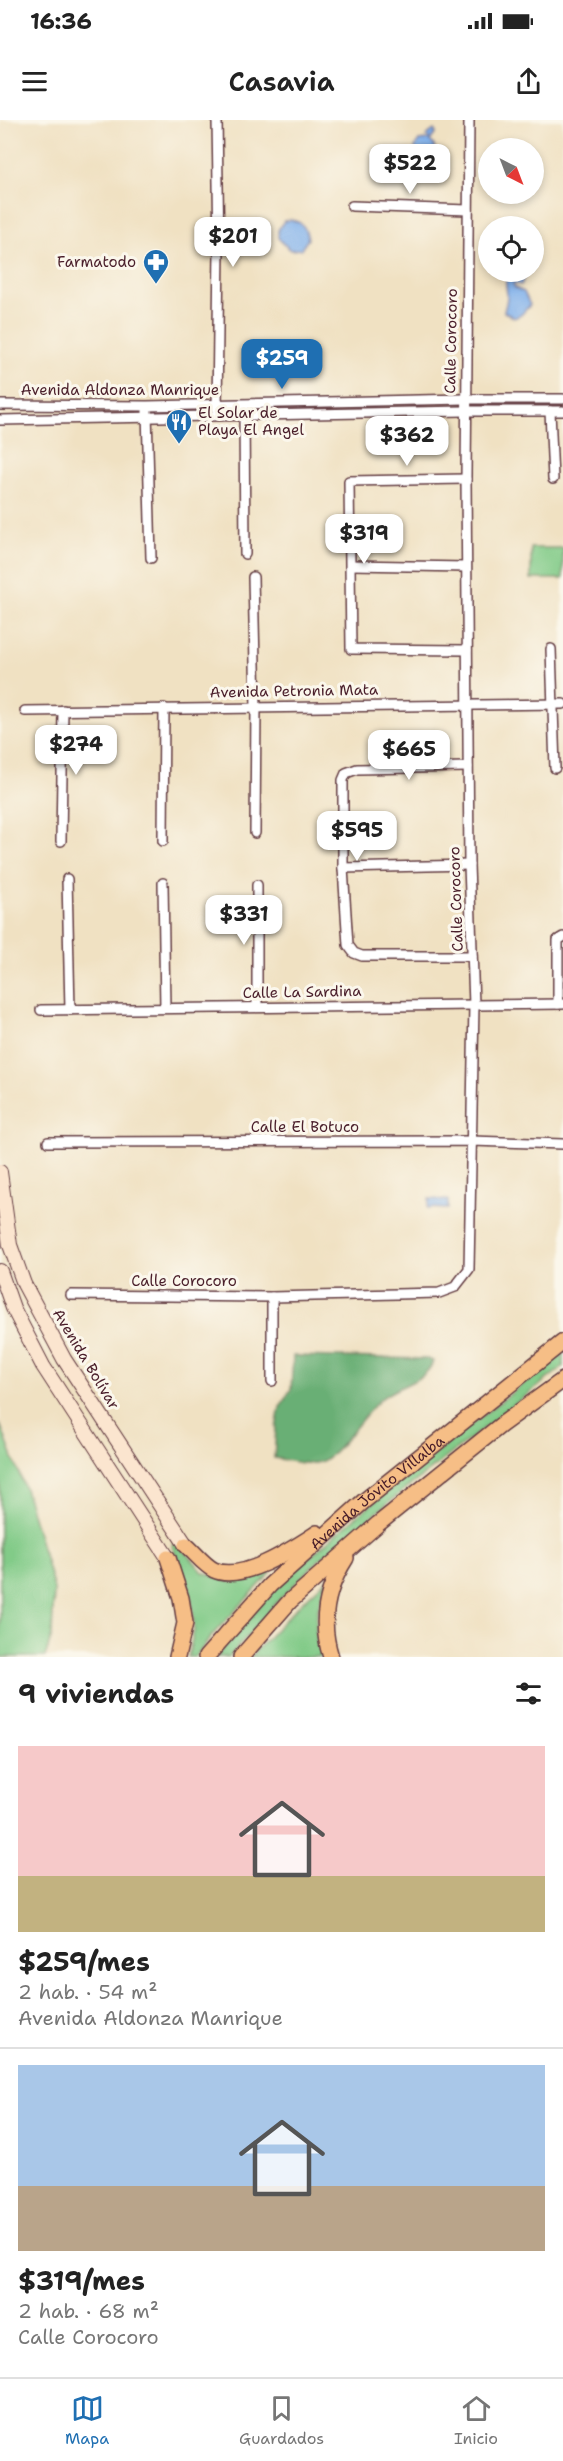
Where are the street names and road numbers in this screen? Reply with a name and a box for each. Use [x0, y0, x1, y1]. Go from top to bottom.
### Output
street label: Calle Corocoro [440, 288, 462, 394]
street label: Avenida Aldonza Manrique [21, 380, 219, 400]
street label: Avenida Petronia Mata [210, 680, 379, 702]
street label: Calle Corocoro [444, 846, 468, 952]
street label: Calle La Sardina [242, 981, 362, 1003]
street label: Calle El Botuco [251, 1117, 359, 1137]
street label: Calle Corocoro [131, 1271, 237, 1291]
street label: Avenida Bolívar [48, 1305, 124, 1413]
street label: Avenida Jóvito Villalba [306, 1430, 449, 1554]

